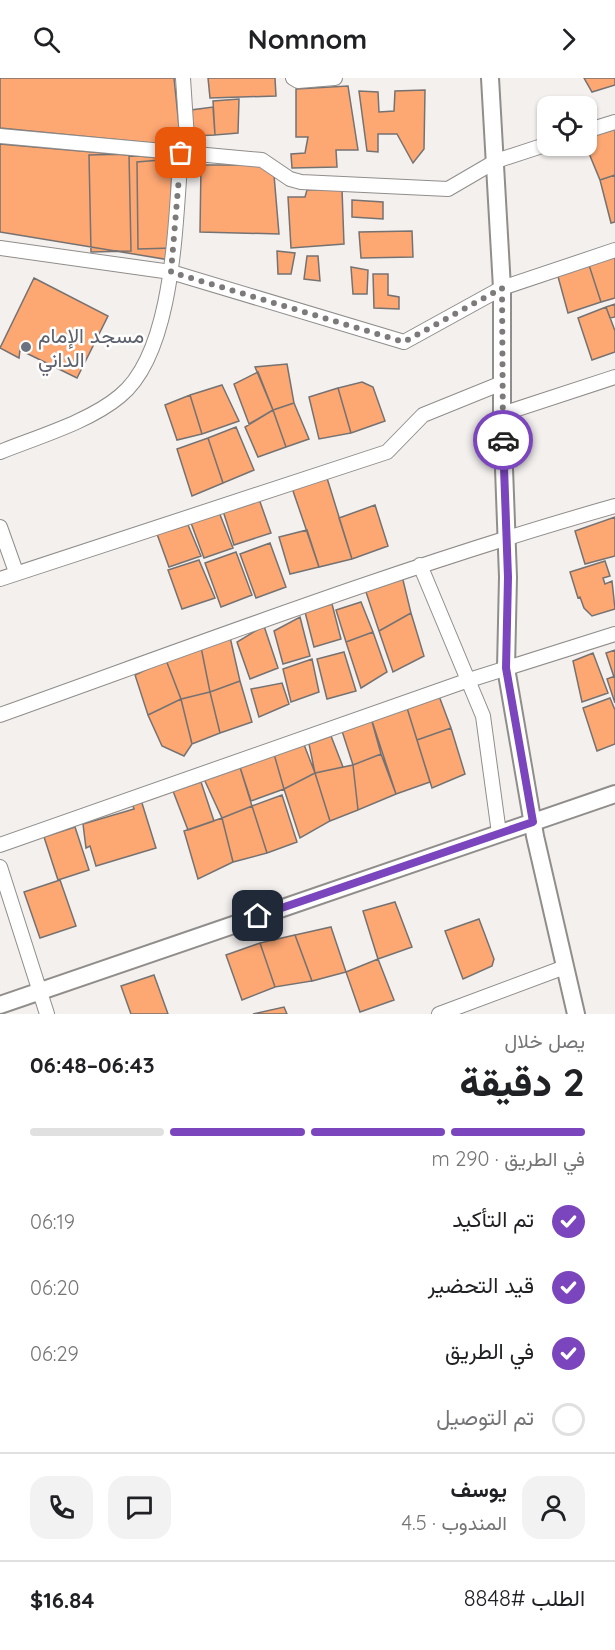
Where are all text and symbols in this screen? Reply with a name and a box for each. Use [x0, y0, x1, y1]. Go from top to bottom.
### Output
text: Nomnom [248, 22, 367, 56]
icon: search [30, 23, 63, 56]
icon: forward [552, 23, 585, 56]
map controls [537, 96, 597, 156]
button: locate [537, 96, 597, 156]
pin [155, 127, 206, 178]
icon: bag [164, 136, 197, 169]
place label: مسجد الإمام الداني [38, 322, 144, 377]
marker: مسجد الإمام الداني [19, 340, 33, 354]
courier [473, 410, 533, 470]
icon: car [487, 424, 520, 457]
pin [232, 890, 283, 941]
icon: home [241, 899, 274, 932]
text: يصل خلال [504, 1028, 585, 1053]
text: 06:43–06:48 [30, 1051, 154, 1079]
text: 2 دقيقة [460, 1057, 585, 1106]
text: في الطريق · 290 m [431, 1146, 585, 1171]
text: تم التأكيد [452, 1205, 534, 1233]
icon: check [552, 1205, 585, 1238]
text: 06:19 [30, 1209, 75, 1234]
text: قيد التحضير [428, 1271, 534, 1299]
icon: check [552, 1271, 585, 1304]
text: 06:20 [30, 1275, 79, 1300]
text: في الطريق [445, 1337, 534, 1365]
icon: check [552, 1337, 585, 1370]
text: 06:29 [30, 1341, 79, 1366]
text: تم التوصيل [436, 1403, 534, 1431]
text: يوسف [451, 1475, 507, 1503]
button: phone [30, 1476, 93, 1539]
button: chat [108, 1476, 171, 1539]
button: person [522, 1476, 585, 1539]
text: المندوب · 4.5 [402, 1510, 507, 1535]
text: الطلب #8848 [464, 1584, 585, 1612]
text: $16.84 [30, 1586, 94, 1614]

